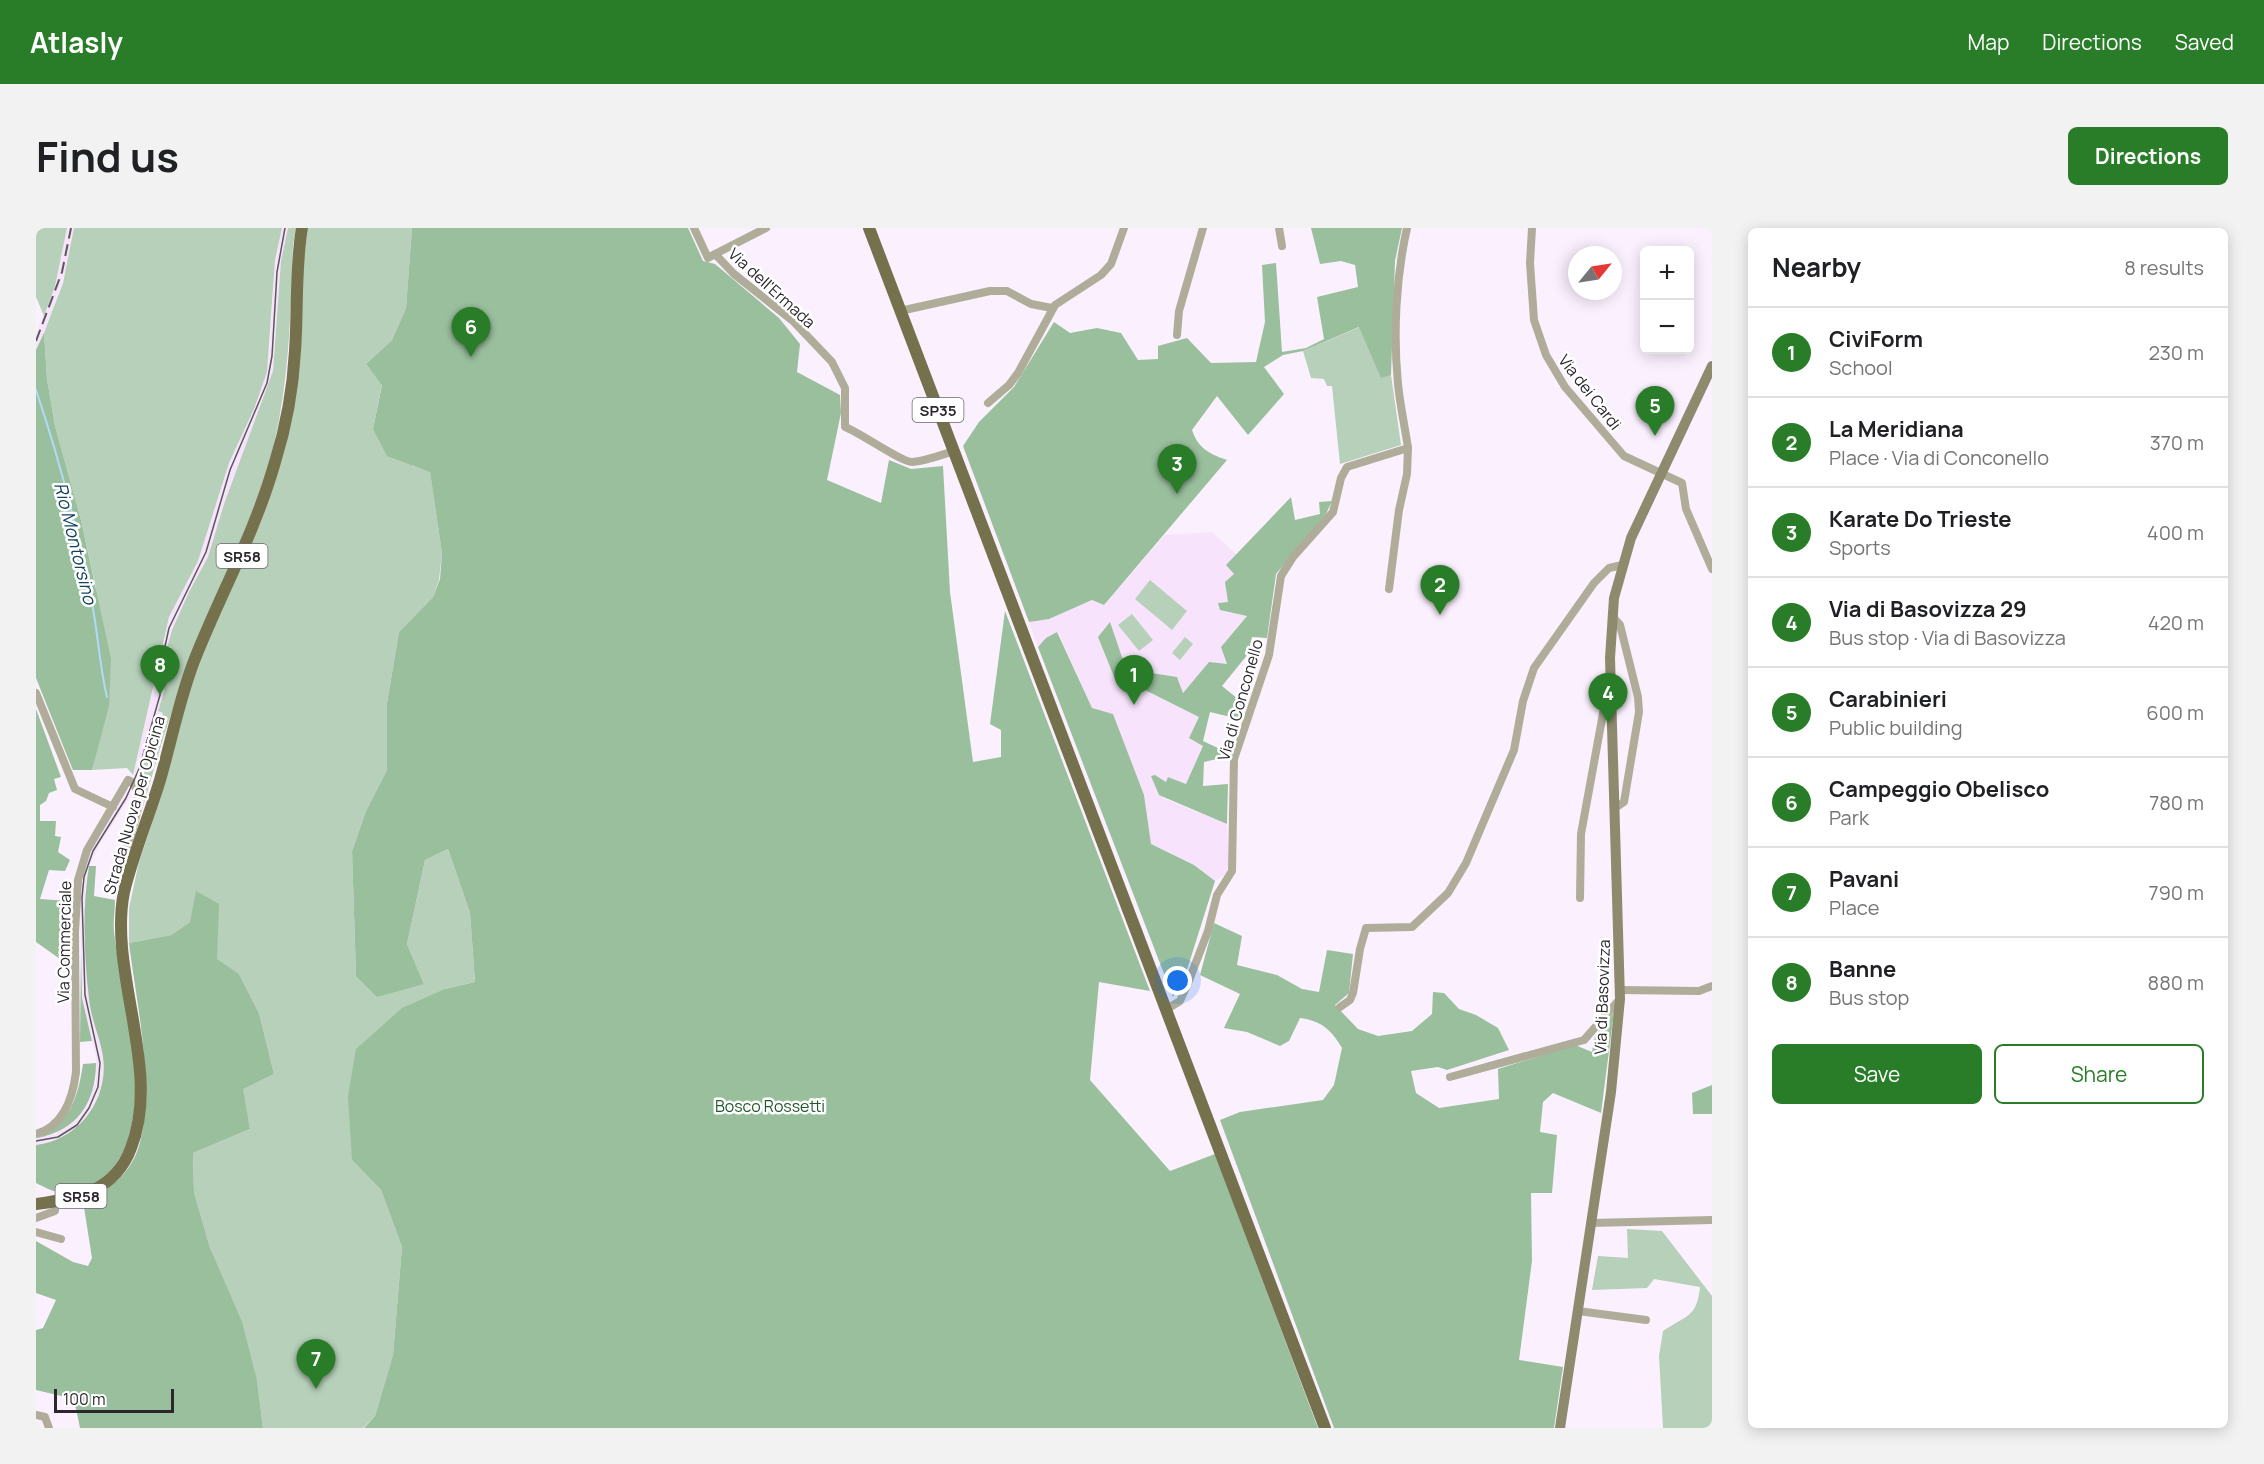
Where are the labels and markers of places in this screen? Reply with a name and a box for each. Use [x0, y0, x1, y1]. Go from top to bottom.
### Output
pin: 6 [452, 308, 490, 357]
pin: 5 [1636, 386, 1674, 436]
pin: 3 [1158, 444, 1196, 494]
pin: 2 [1420, 566, 1460, 615]
pin: 8 [140, 646, 180, 695]
pin: 1 [1114, 656, 1154, 705]
pin: 4 [1588, 674, 1628, 723]
pin: 7 [296, 1340, 336, 1389]

